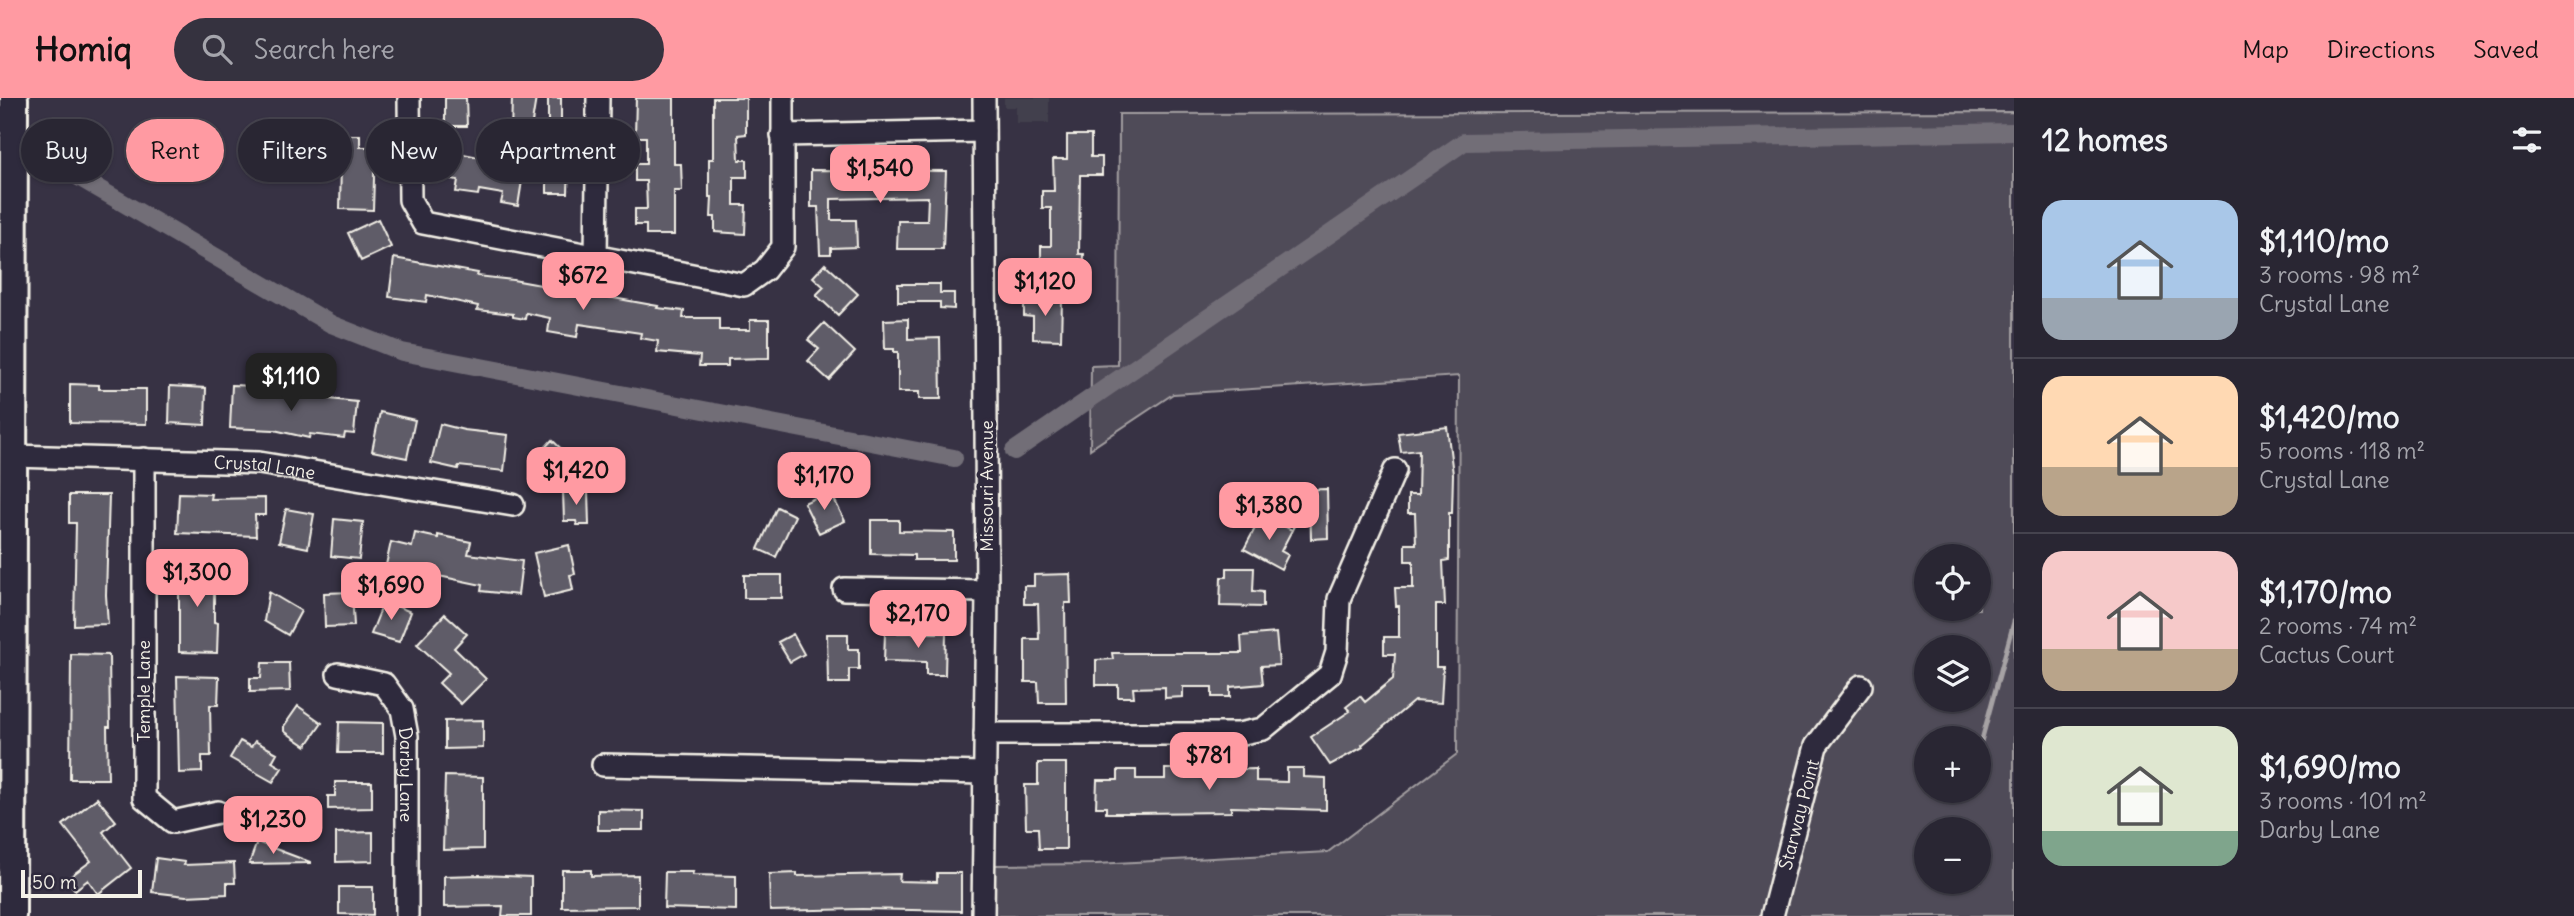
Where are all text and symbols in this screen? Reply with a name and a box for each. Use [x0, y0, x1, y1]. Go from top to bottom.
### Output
search box [174, 18, 664, 81]
text: Homiq [35, 28, 132, 70]
icon: search [198, 30, 236, 68]
text: Search here [254, 33, 395, 66]
text: Map [2242, 34, 2289, 64]
text: Directions [2327, 34, 2435, 64]
text: Saved [2473, 34, 2539, 64]
chip: Buy [21, 119, 112, 182]
chip: Rent [126, 119, 224, 182]
chip: Filters [238, 119, 352, 182]
chip: New [366, 119, 462, 182]
chip: Apartment [476, 119, 640, 182]
text: 12 homes [2042, 121, 2168, 159]
icon: filters [2508, 121, 2546, 159]
pin: $1,540 [823, 146, 937, 205]
text: $1,540 [846, 153, 914, 182]
text: $1,110/mo [2259, 222, 2389, 260]
icon: home [2098, 228, 2182, 312]
pin: $672 [542, 252, 624, 312]
pin: $1,120 [988, 258, 1102, 318]
text: $672 [558, 260, 608, 289]
text: 3 rooms · 98 m² [2259, 260, 2420, 289]
text: $1,120 [1014, 266, 1076, 295]
text: Crystal Lane [2259, 289, 2390, 318]
pin: $1,110 [234, 354, 348, 413]
text: $1,110 [262, 361, 320, 390]
text: $1,420/mo [2259, 398, 2400, 436]
icon: home [2098, 404, 2182, 488]
street label: Missouri Avenue [975, 420, 998, 552]
text: 5 rooms · 118 m² [2259, 436, 2425, 465]
pin: $1,420 [519, 448, 633, 507]
street label: Crystal Lane [213, 450, 317, 484]
pin: $1,170 [767, 452, 881, 512]
text: $1,420 [543, 455, 609, 484]
text: $1,170 [794, 460, 854, 489]
text: Crystal Lane [2259, 465, 2390, 494]
pin: $1,380 [1212, 482, 1326, 542]
text: $1,380 [1235, 490, 1303, 519]
map controls [1914, 544, 1991, 894]
button: locate [1914, 544, 1991, 621]
pin: $1,300 [140, 550, 254, 609]
text: $1,300 [162, 557, 232, 586]
pin: $1,690 [334, 562, 448, 622]
text: $1,690 [357, 570, 425, 599]
text: $1,170/mo [2259, 573, 2392, 611]
icon: home [2098, 579, 2182, 663]
pin: $2,170 [861, 590, 975, 650]
text: $2,170 [886, 598, 950, 627]
text: 2 rooms · 74 m² [2259, 611, 2417, 640]
button: layers [1914, 635, 1991, 712]
street label: Temple Lane [132, 640, 155, 742]
text: Cactus Court [2259, 640, 2394, 669]
street label: Darby Lane [394, 725, 419, 822]
button: + [1914, 726, 1991, 803]
pin: $781 [1168, 732, 1250, 792]
text: $781 [1186, 740, 1232, 769]
text: $1,690/mo [2259, 748, 2401, 786]
icon: home [2098, 754, 2182, 838]
street label: Starway Point [1773, 757, 1824, 872]
text: 3 rooms · 101 m² [2259, 786, 2427, 815]
pin: $1,230 [216, 796, 330, 856]
text: $1,230 [239, 804, 307, 833]
text: Darby Lane [2259, 815, 2380, 844]
button: − [1914, 817, 1991, 894]
scale bar [21, 867, 142, 899]
text: 50 m [32, 870, 77, 894]

